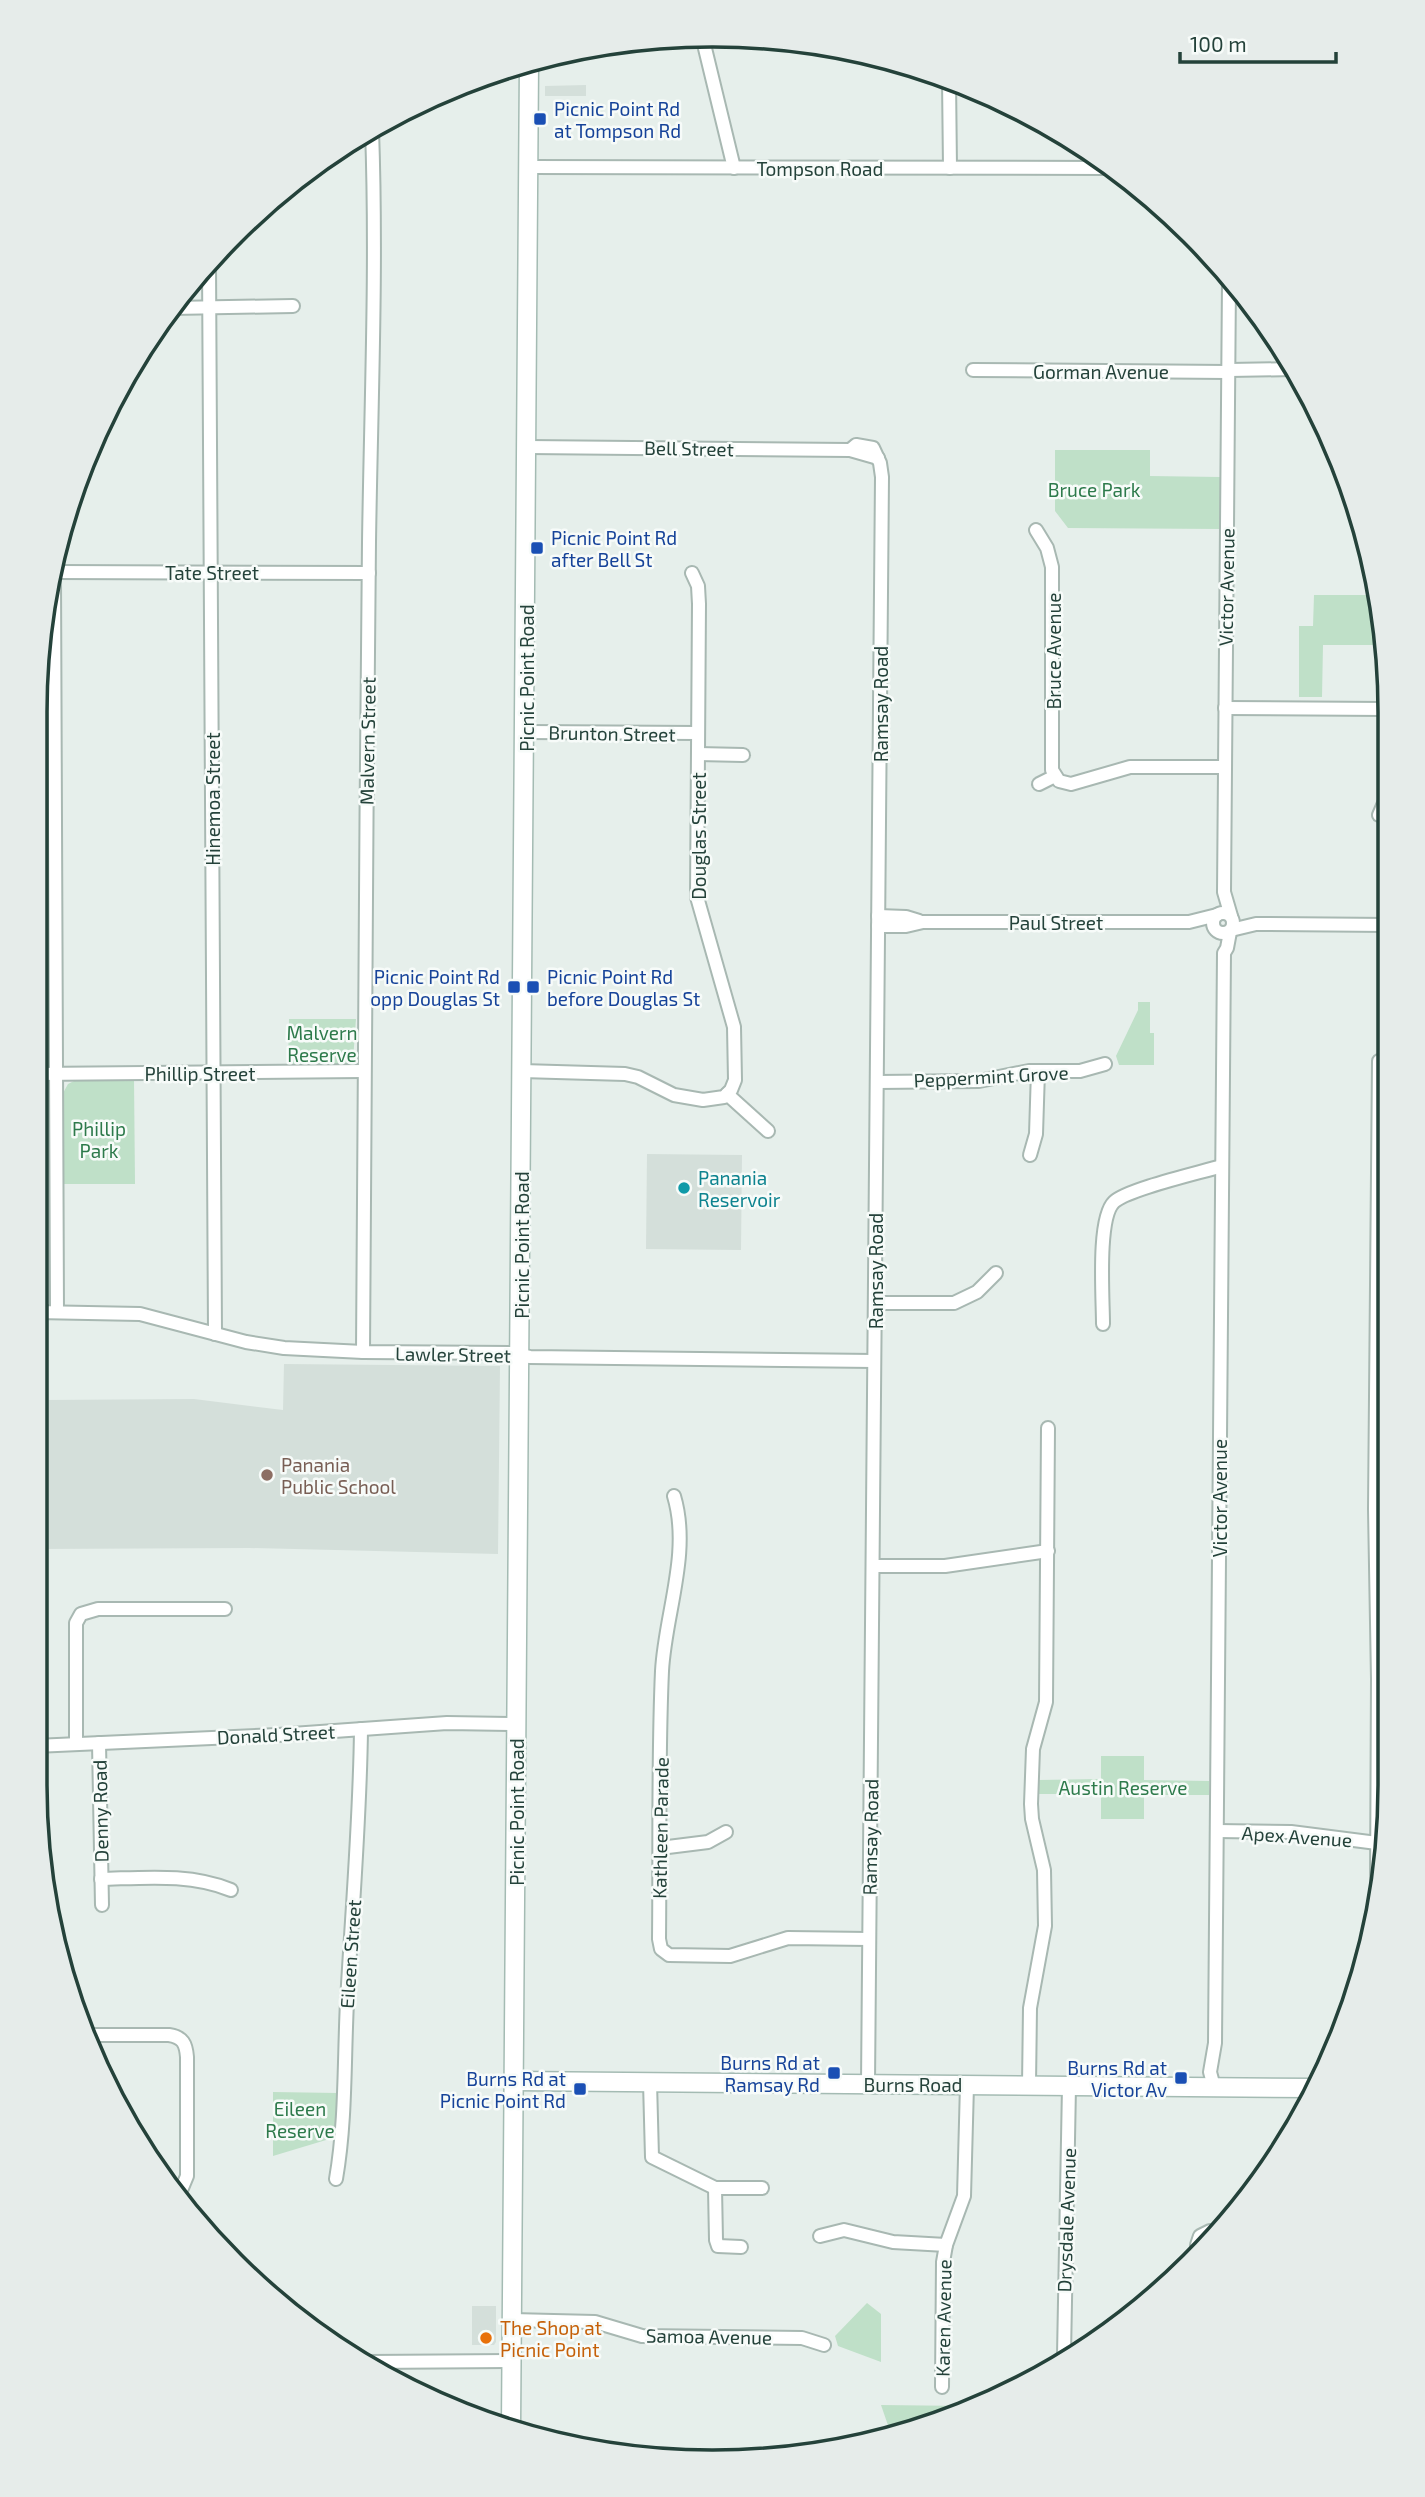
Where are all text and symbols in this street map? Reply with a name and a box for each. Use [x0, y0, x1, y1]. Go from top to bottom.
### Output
scale bar [1180, 21, 1336, 65]
text: 100 m [1190, 31, 1247, 56]
place label: Picnic Point Rd at Tompson Rd [554, 97, 681, 142]
marker: Picnic Point Rd at Tompson Rd [532, 111, 548, 127]
street label: Tompson Road [757, 157, 883, 180]
street label: Gorman Avenue [1033, 360, 1169, 383]
street label: Bell Street [644, 436, 734, 460]
park label: Bruce Park [1048, 478, 1141, 501]
place label: Picnic Point Rd after Bell St [551, 526, 677, 571]
street label: Victor Avenue [1213, 528, 1239, 646]
marker: Picnic Point Rd after Bell St [529, 540, 545, 556]
street label: Tate Street [165, 561, 259, 584]
street label: Bruce Avenue [1042, 592, 1065, 710]
street label: Picnic Point Road [515, 604, 538, 752]
street label: Ramsay Road [869, 646, 892, 762]
street label: Malvern Street [354, 677, 380, 805]
street label: Brunton Street [548, 720, 676, 746]
street label: Hinemoa Street [201, 732, 224, 866]
street label: Douglas Street [687, 772, 710, 900]
street label: Paul Street [1009, 911, 1103, 934]
place label: Picnic Point Rd opp Douglas St [370, 965, 500, 1010]
place label: Picnic Point Rd before Douglas St [547, 965, 700, 1010]
marker: Picnic Point Rd opp Douglas St [506, 979, 522, 995]
marker: Picnic Point Rd before Douglas St [525, 979, 541, 995]
park label: Malvern Reserve [286, 1021, 358, 1066]
street label: Peppermint Grove [913, 1060, 1069, 1092]
street label: Phillip Street [144, 1062, 256, 1085]
park label: Phillip Park [72, 1117, 126, 1162]
place label: Panania Reservoir [698, 1166, 781, 1211]
street label: Picnic Point Road [510, 1171, 533, 1319]
marker: Panania Reservoir [676, 1180, 692, 1196]
street label: Ramsay Road [864, 1213, 887, 1329]
street label: Lawler Street [395, 1341, 511, 1367]
street label: Victor Avenue [1208, 1439, 1231, 1557]
place label: Panania Public School [281, 1453, 396, 1498]
marker: Panania Public School [259, 1467, 275, 1483]
street label: Donald Street [216, 1719, 336, 1749]
street label: Picnic Point Road [505, 1738, 528, 1886]
street label: Kathleen Parade [647, 1757, 673, 1899]
street label: Denny Road [88, 1760, 112, 1862]
park label: Austin Reserve [1058, 1776, 1188, 1799]
street label: Ramsay Road [857, 1779, 883, 1895]
street label: Apex Avenue [1241, 1821, 1353, 1851]
street label: Eileen Street [335, 1899, 365, 2009]
place label: Burns Rd at Ramsay Rd [720, 2051, 820, 2096]
place label: Burns Rd at Victor Av [1067, 2056, 1167, 2101]
marker: Burns Rd at Ramsay Rd [826, 2065, 842, 2081]
place label: Burns Rd at Picnic Point Rd [440, 2067, 566, 2112]
marker: Burns Rd at Victor Av [1173, 2070, 1189, 2086]
street label: Burns Road [864, 2073, 962, 2096]
marker: Burns Rd at Picnic Point Rd [572, 2081, 588, 2097]
park label: Eileen Reserve [265, 2097, 335, 2142]
street label: Drysdale Avenue [1052, 2147, 1080, 2293]
street label: Karen Avenue [930, 2259, 956, 2377]
place label: The Shop at Picnic Point [500, 2316, 602, 2361]
street label: Samoa Avenue [646, 2323, 772, 2349]
marker: The Shop at Picnic Point [478, 2330, 494, 2346]

